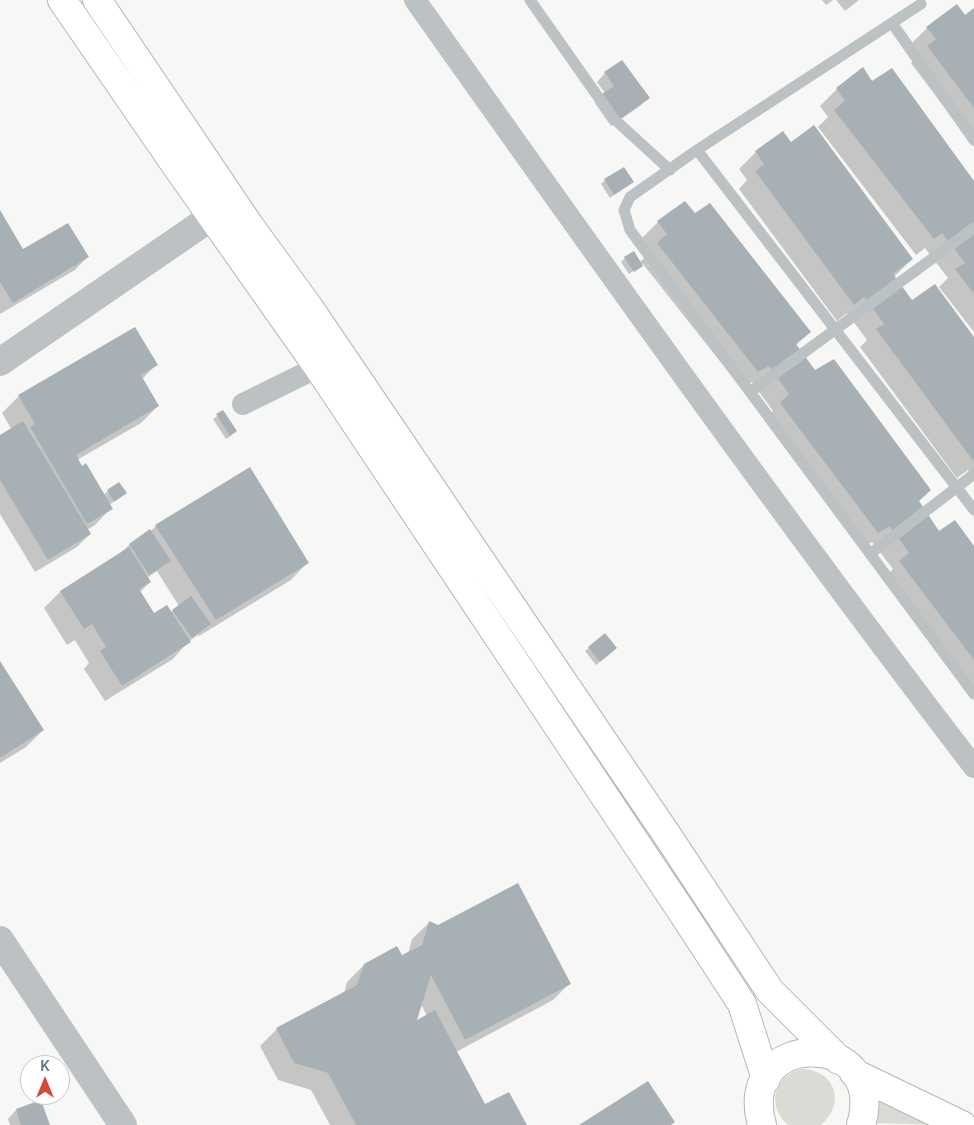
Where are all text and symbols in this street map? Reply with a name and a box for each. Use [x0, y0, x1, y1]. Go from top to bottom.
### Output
north arrow [20, 1055, 70, 1105]
text: K [40, 1058, 50, 1074]

